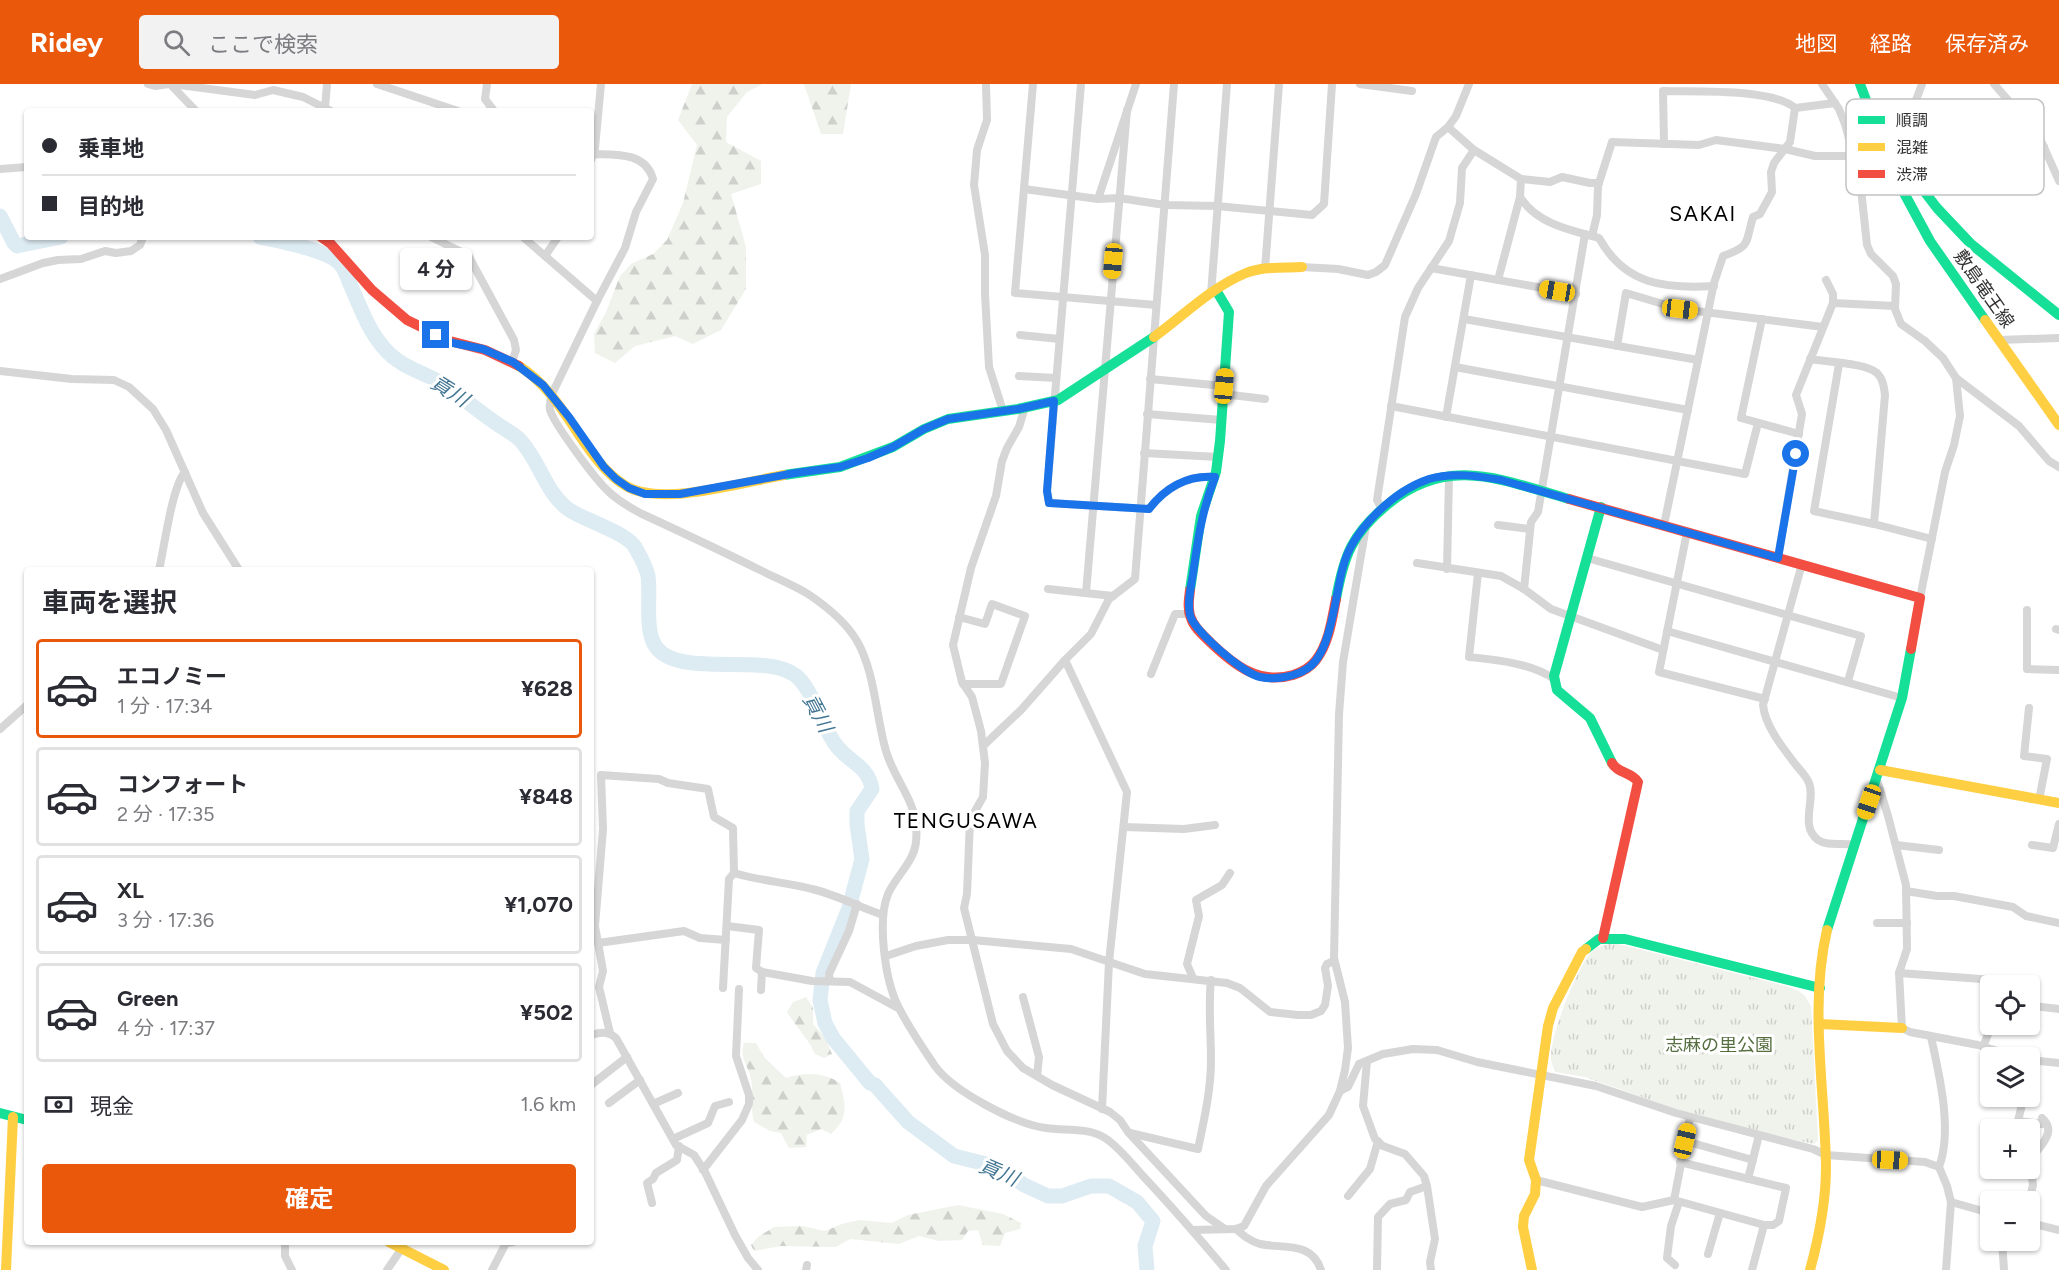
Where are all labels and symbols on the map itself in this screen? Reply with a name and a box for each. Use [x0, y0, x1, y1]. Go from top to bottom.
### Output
legend [1846, 99, 2044, 195]
text: 順調 [1896, 111, 1928, 130]
text: 混雑 [1896, 138, 1928, 157]
text: 渋滞 [1896, 165, 1928, 184]
district label: SAKAI [1669, 201, 1737, 226]
car [1102, 242, 1124, 280]
street label: 敷島竜王線 [1949, 246, 2019, 332]
callout: 4 分 [400, 248, 472, 290]
car [1538, 279, 1576, 303]
car [1661, 298, 1699, 320]
route end [422, 321, 449, 348]
car [1213, 367, 1235, 405]
water label: 貢川 [427, 370, 475, 413]
route start [1782, 440, 1809, 467]
water label: 貢川 [798, 690, 839, 738]
car [1855, 782, 1883, 822]
district label: TENGUSAWA [894, 808, 1038, 833]
park label: 志麻の里公園 [1665, 1034, 1773, 1056]
car [1672, 1121, 1698, 1161]
car [1872, 1150, 1908, 1170]
water label: 貢川 [976, 1153, 1024, 1192]

